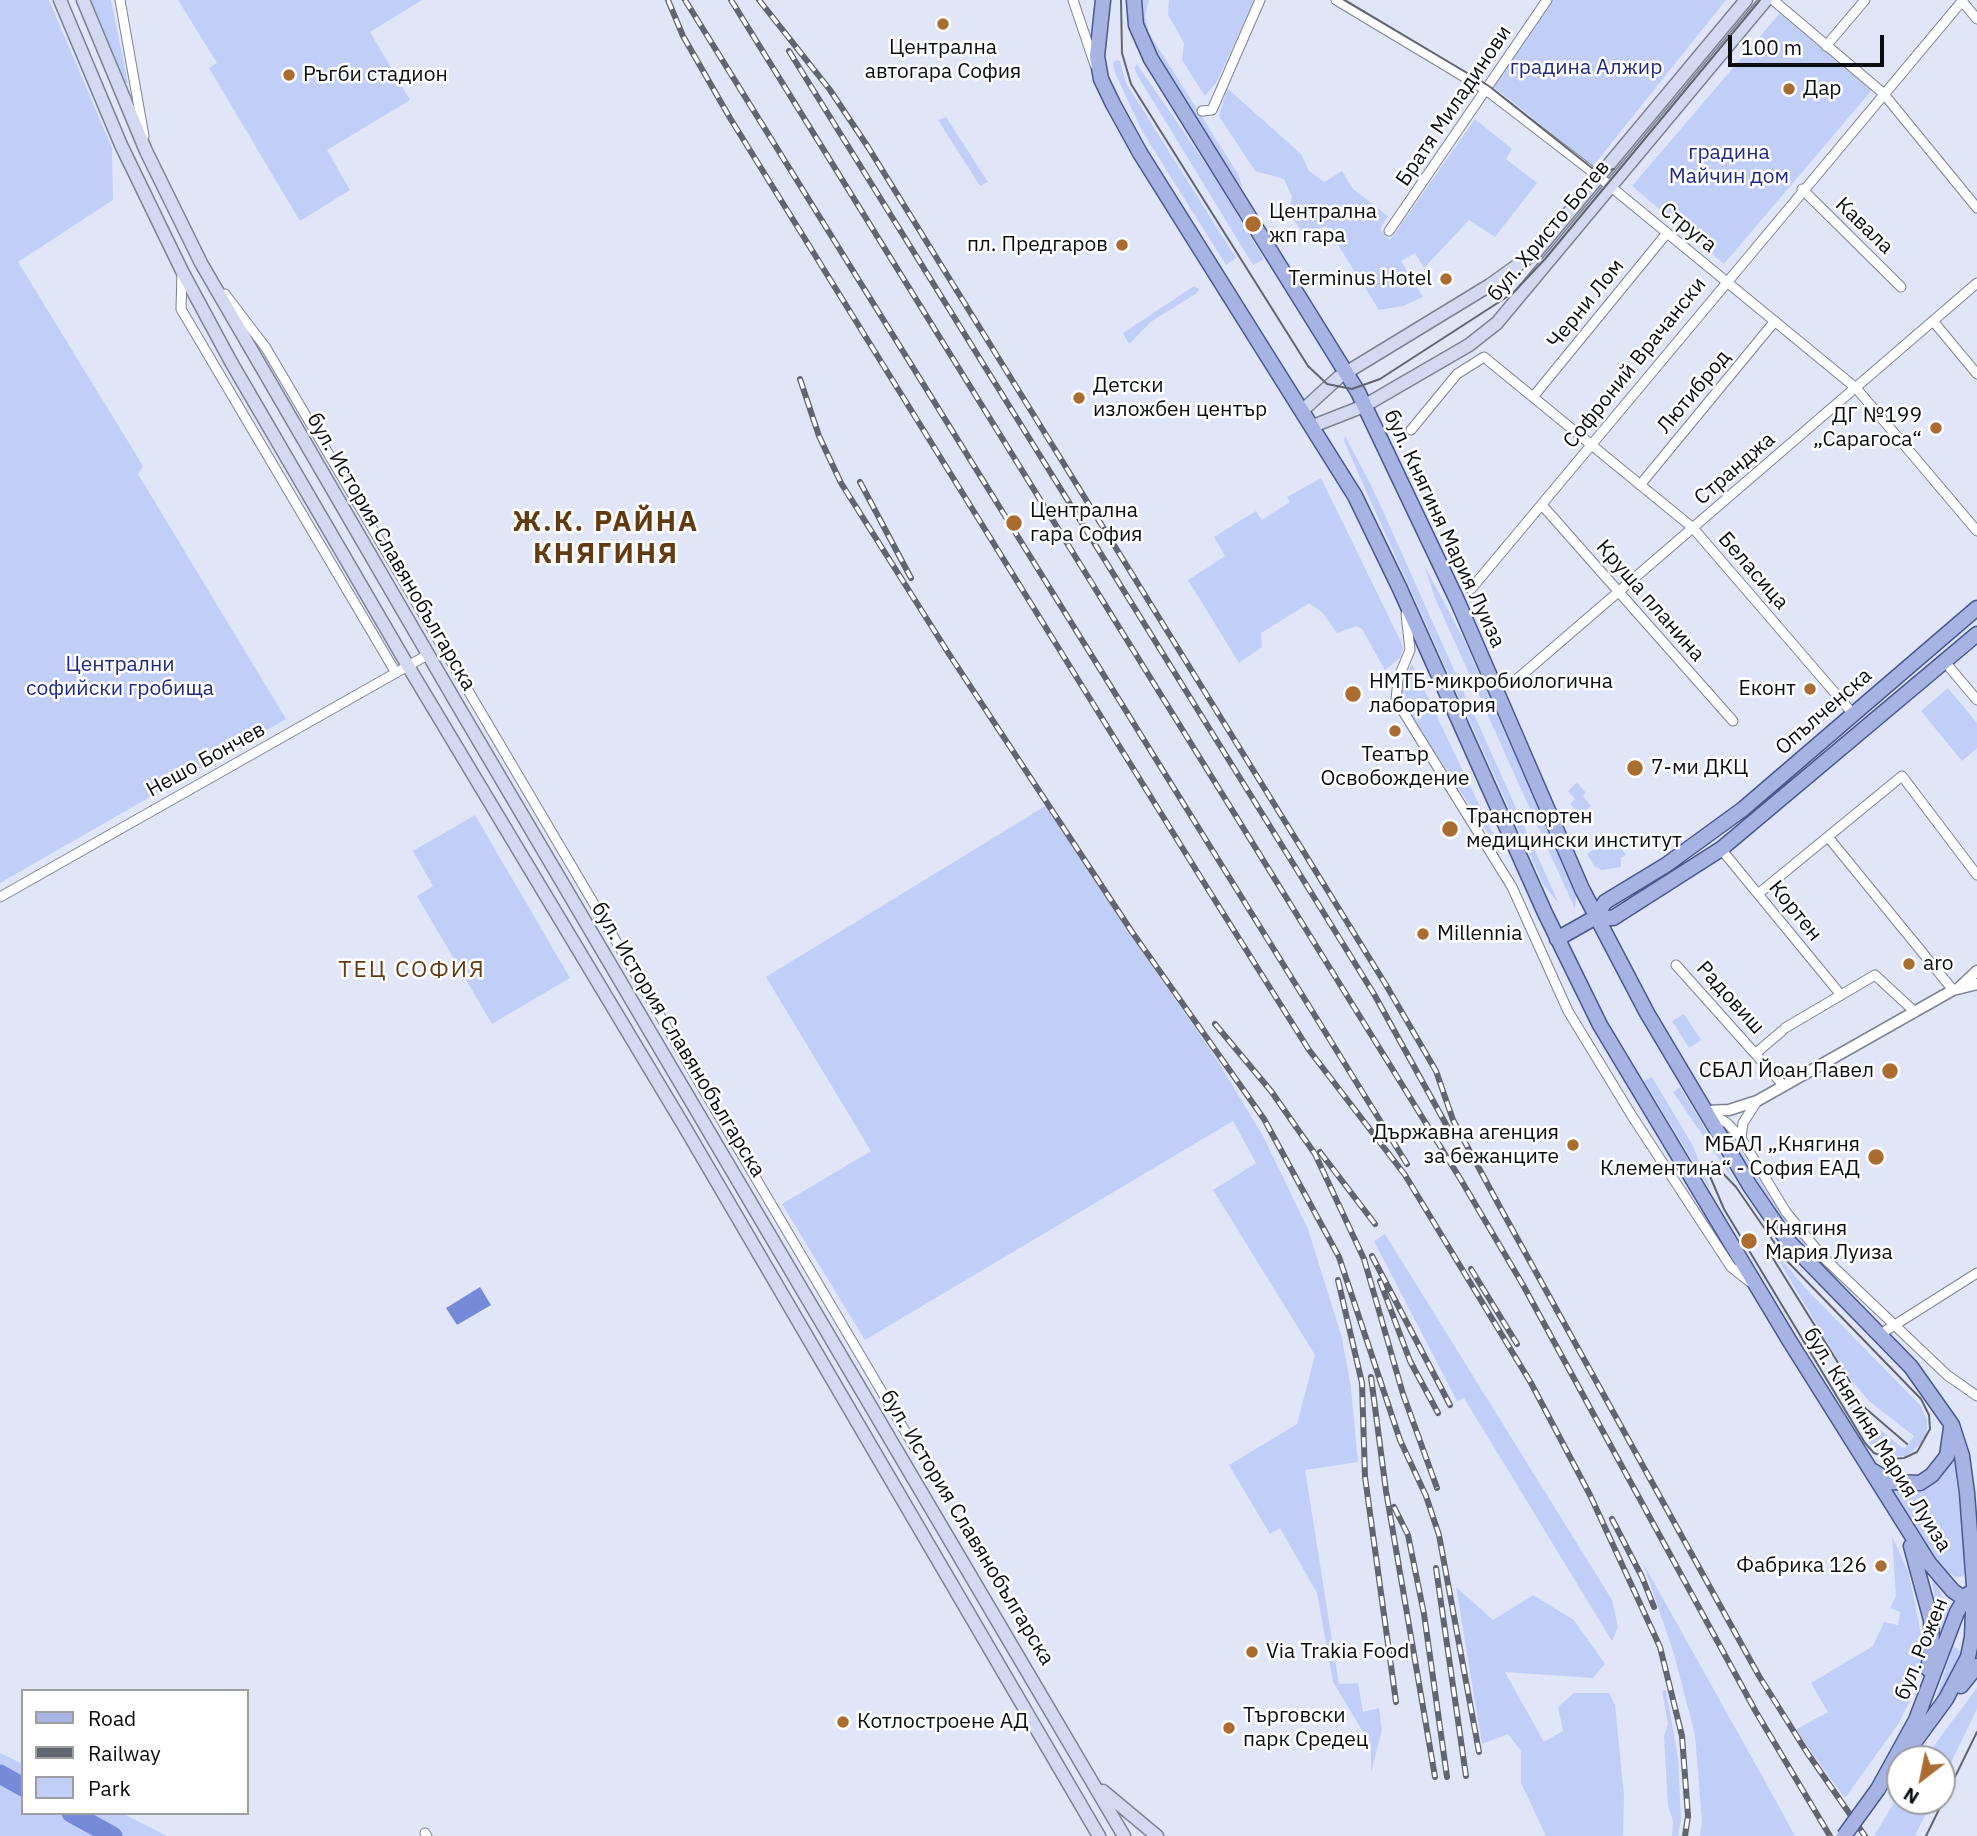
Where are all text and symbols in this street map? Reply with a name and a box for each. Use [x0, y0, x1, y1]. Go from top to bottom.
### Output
marker: Централна автогара София [935, 16, 951, 32]
street label: Братя Миладинови [1391, 21, 1517, 191]
scale bar [1732, 21, 1888, 65]
text: 100 m [1741, 33, 1802, 61]
place label: Централна автогара София [865, 35, 1021, 85]
park label: градина Алжир [1510, 55, 1662, 81]
place label: Ръгби стадион [303, 62, 448, 88]
marker: Ръгби стадион [281, 67, 297, 83]
place label: Дар [1803, 76, 1842, 102]
marker: Дар [1781, 81, 1797, 97]
park label: градина Майчин дом [1669, 140, 1789, 190]
street label: бул. Христо Ботев [1483, 155, 1615, 307]
street label: Кавала [1830, 192, 1898, 260]
street label: Струга [1655, 198, 1721, 258]
place label: Централна жп гара [1269, 199, 1377, 249]
marker: Централна жп гара [1243, 214, 1263, 234]
place label: пл. Предгаров [967, 232, 1108, 258]
marker: пл. Предгаров [1114, 237, 1130, 253]
street label: Черни Лом [1542, 254, 1630, 354]
place label: Terminus Hotel [1288, 266, 1432, 292]
marker: Terminus Hotel [1438, 271, 1454, 287]
street label: Софроний Врачански [1558, 272, 1712, 454]
street label: Лютиброд [1652, 345, 1736, 439]
place label: Детски изложбен център [1093, 373, 1267, 423]
marker: Детски изложбен център [1071, 390, 1087, 406]
place label: ДГ №199 „Сарагоса“ [1813, 403, 1922, 453]
street label: бул. Княгиня Мария Луиза [1378, 406, 1510, 652]
street label: бул. История Славянобългарска [301, 409, 481, 695]
marker: ДГ №199 „Сарагоса“ [1928, 420, 1944, 436]
street label: Странджа [1690, 427, 1780, 511]
place label: Централна гара София [1030, 498, 1143, 548]
district label: Ж.К. РАЙНА КНЯГИНЯ [514, 506, 698, 572]
marker: Централна гара София [1004, 513, 1024, 533]
street label: Беласица [1712, 527, 1794, 615]
street label: Круша планина [1590, 535, 1710, 667]
park label: Централни софийски гробища [26, 652, 214, 702]
street label: Опълченска [1771, 663, 1877, 761]
place label: НМТБ-микробиологична лаборатория [1369, 669, 1613, 719]
place label: Еконт [1739, 676, 1796, 702]
marker: Еконт [1802, 681, 1818, 697]
marker: НМТБ-микробиологична лаборатория [1343, 684, 1363, 704]
street label: Нешо Бончев [142, 717, 270, 803]
marker: Театър Освобождение [1387, 723, 1403, 739]
place label: Театър Освобождение [1320, 742, 1470, 792]
place label: 7-ми ДКЦ [1651, 755, 1748, 781]
marker: 7-ми ДКЦ [1625, 758, 1645, 778]
place label: Транспортен медицински институт [1466, 804, 1682, 854]
marker: Транспортен медицински институт [1440, 819, 1460, 839]
street label: Кортен [1763, 876, 1827, 946]
street label: бул. История Славянобългарска [586, 898, 770, 1182]
place label: Millennia [1437, 921, 1522, 947]
marker: Millennia [1415, 926, 1431, 942]
place label: aro [1923, 951, 1954, 977]
district label: ТЕЦ СОФИЯ [339, 956, 485, 984]
street label: Радовиш [1691, 956, 1769, 1040]
marker: aro [1901, 956, 1917, 972]
place label: СБАЛ Йоан Павел [1699, 1058, 1874, 1084]
marker: СБАЛ Йоан Павел [1880, 1061, 1900, 1081]
place label: Държавна агенция за бежанците [1373, 1120, 1559, 1170]
place label: МБАЛ „Княгиня Клементина“ - София ЕАД [1600, 1132, 1860, 1182]
marker: Държавна агенция за бежанците [1565, 1137, 1581, 1153]
marker: МБАЛ „Княгиня Клементина“ - София ЕАД [1866, 1147, 1886, 1167]
place label: Княгиня Мария Луиза [1765, 1216, 1893, 1266]
marker: Княгиня Мария Луиза [1739, 1231, 1759, 1251]
street label: бул. Княгиня Мария Луиза [1798, 1323, 1956, 1557]
street label: бул. История Славянобългарска [875, 1386, 1059, 1670]
place label: Фабрика 126 [1736, 1553, 1867, 1579]
marker: Фабрика 126 [1873, 1558, 1889, 1574]
street label: бул. Рожен [1890, 1594, 1954, 1704]
place label: Via Trakia Food [1266, 1639, 1410, 1665]
marker: Via Trakia Food [1244, 1644, 1260, 1660]
legend [21, 1689, 248, 1815]
place label: Търговски парк Средец [1243, 1703, 1368, 1753]
text: Road [88, 1704, 136, 1732]
place label: Котлостроене АД [857, 1709, 1029, 1735]
marker: Котлостроене АД [835, 1714, 851, 1730]
marker: Търговски парк Средец [1221, 1720, 1237, 1736]
text: Railway [88, 1739, 161, 1767]
north arrow [1886, 1745, 1956, 1815]
text: Park [88, 1774, 131, 1802]
text: N [1899, 1782, 1923, 1810]

